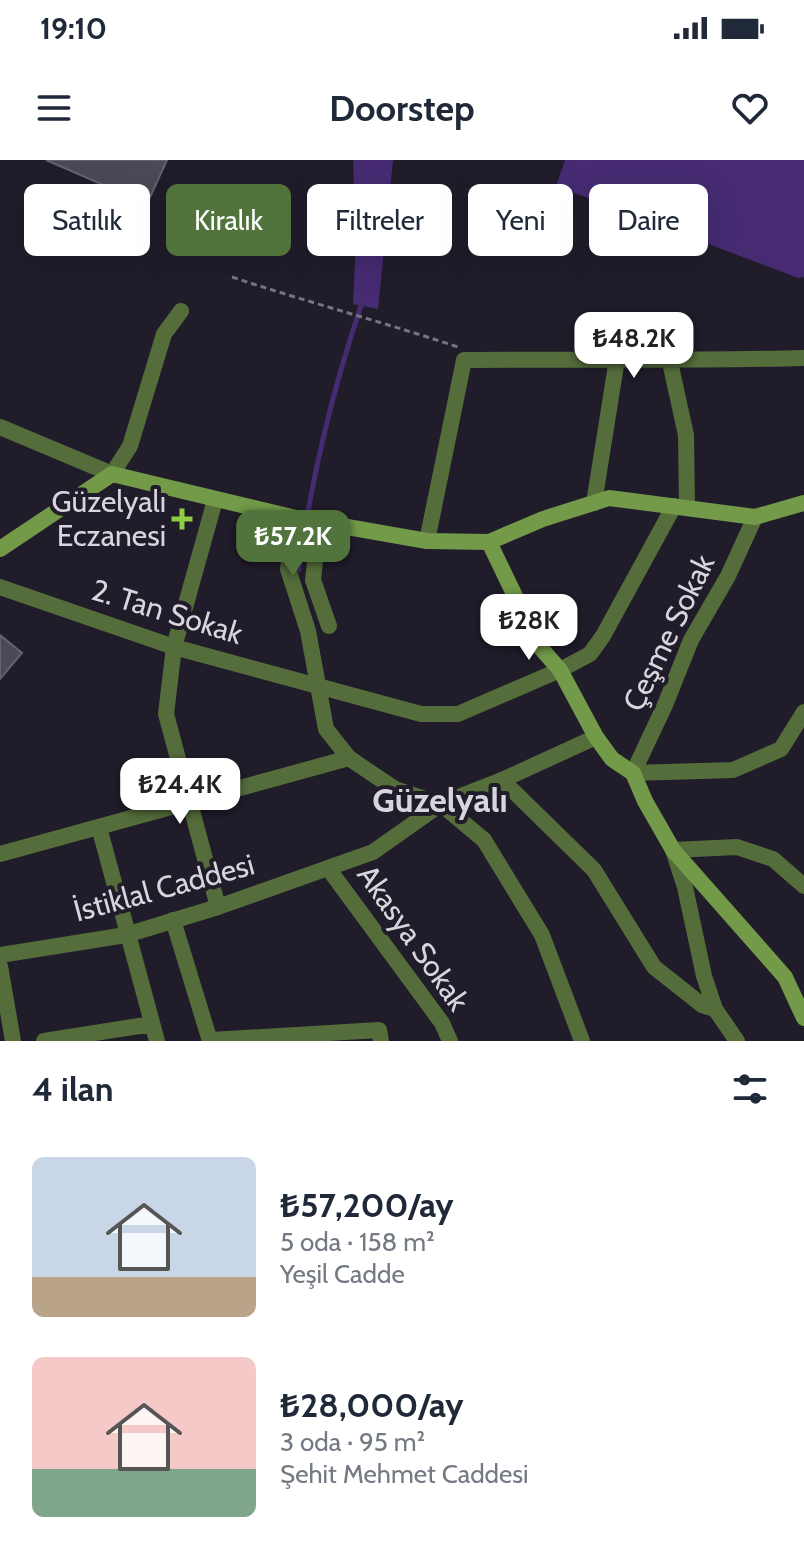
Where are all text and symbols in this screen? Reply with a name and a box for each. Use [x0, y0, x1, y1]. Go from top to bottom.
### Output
text: 19:10 [40, 10, 107, 47]
icon: menu [32, 86, 76, 130]
text: Doorstep [329, 86, 475, 130]
icon: heart [728, 86, 772, 130]
chip: Satılık [24, 184, 150, 256]
chip: Kiralık [166, 184, 291, 256]
chip: Filtreler [307, 184, 452, 256]
chip: Yeni [468, 184, 573, 256]
chip: Daire [589, 184, 708, 256]
pin: ₺48.2K [569, 312, 699, 380]
text: ₺48.2K [592, 322, 676, 354]
place label: Güzelyalı Eczanesi [51, 483, 166, 554]
marker: Güzelyalı Eczanesi [173, 510, 191, 528]
pin: ₺57.2K [228, 510, 358, 578]
text: ₺57.2K [254, 520, 332, 552]
street label: Çeşme Sokak [615, 548, 723, 717]
street label: 2. Tan Sokak [87, 571, 248, 652]
pin: ₺28K [482, 594, 576, 662]
text: ₺28K [498, 604, 560, 636]
pin: ₺24.4K [115, 758, 245, 826]
text: ₺24.4K [138, 768, 222, 800]
district label: Güzelyalı [372, 779, 508, 821]
street label: İstiklal Caddesi [69, 846, 258, 929]
street label: Akasya Sokak [350, 858, 478, 1018]
icon: filters [728, 1067, 772, 1111]
text: 4 ilan [32, 1068, 114, 1110]
text: ₺57,200/ay [280, 1184, 454, 1226]
icon: home [96, 1189, 192, 1285]
text: 5 oda · 158 m² [280, 1226, 435, 1258]
text: Yeşil Cadde [280, 1258, 405, 1290]
text: ₺28,000/ay [280, 1384, 463, 1426]
icon: home [96, 1389, 192, 1485]
text: 3 oda · 95 m² [280, 1426, 425, 1458]
text: Şehit Mehmet Caddesi [280, 1458, 529, 1490]

